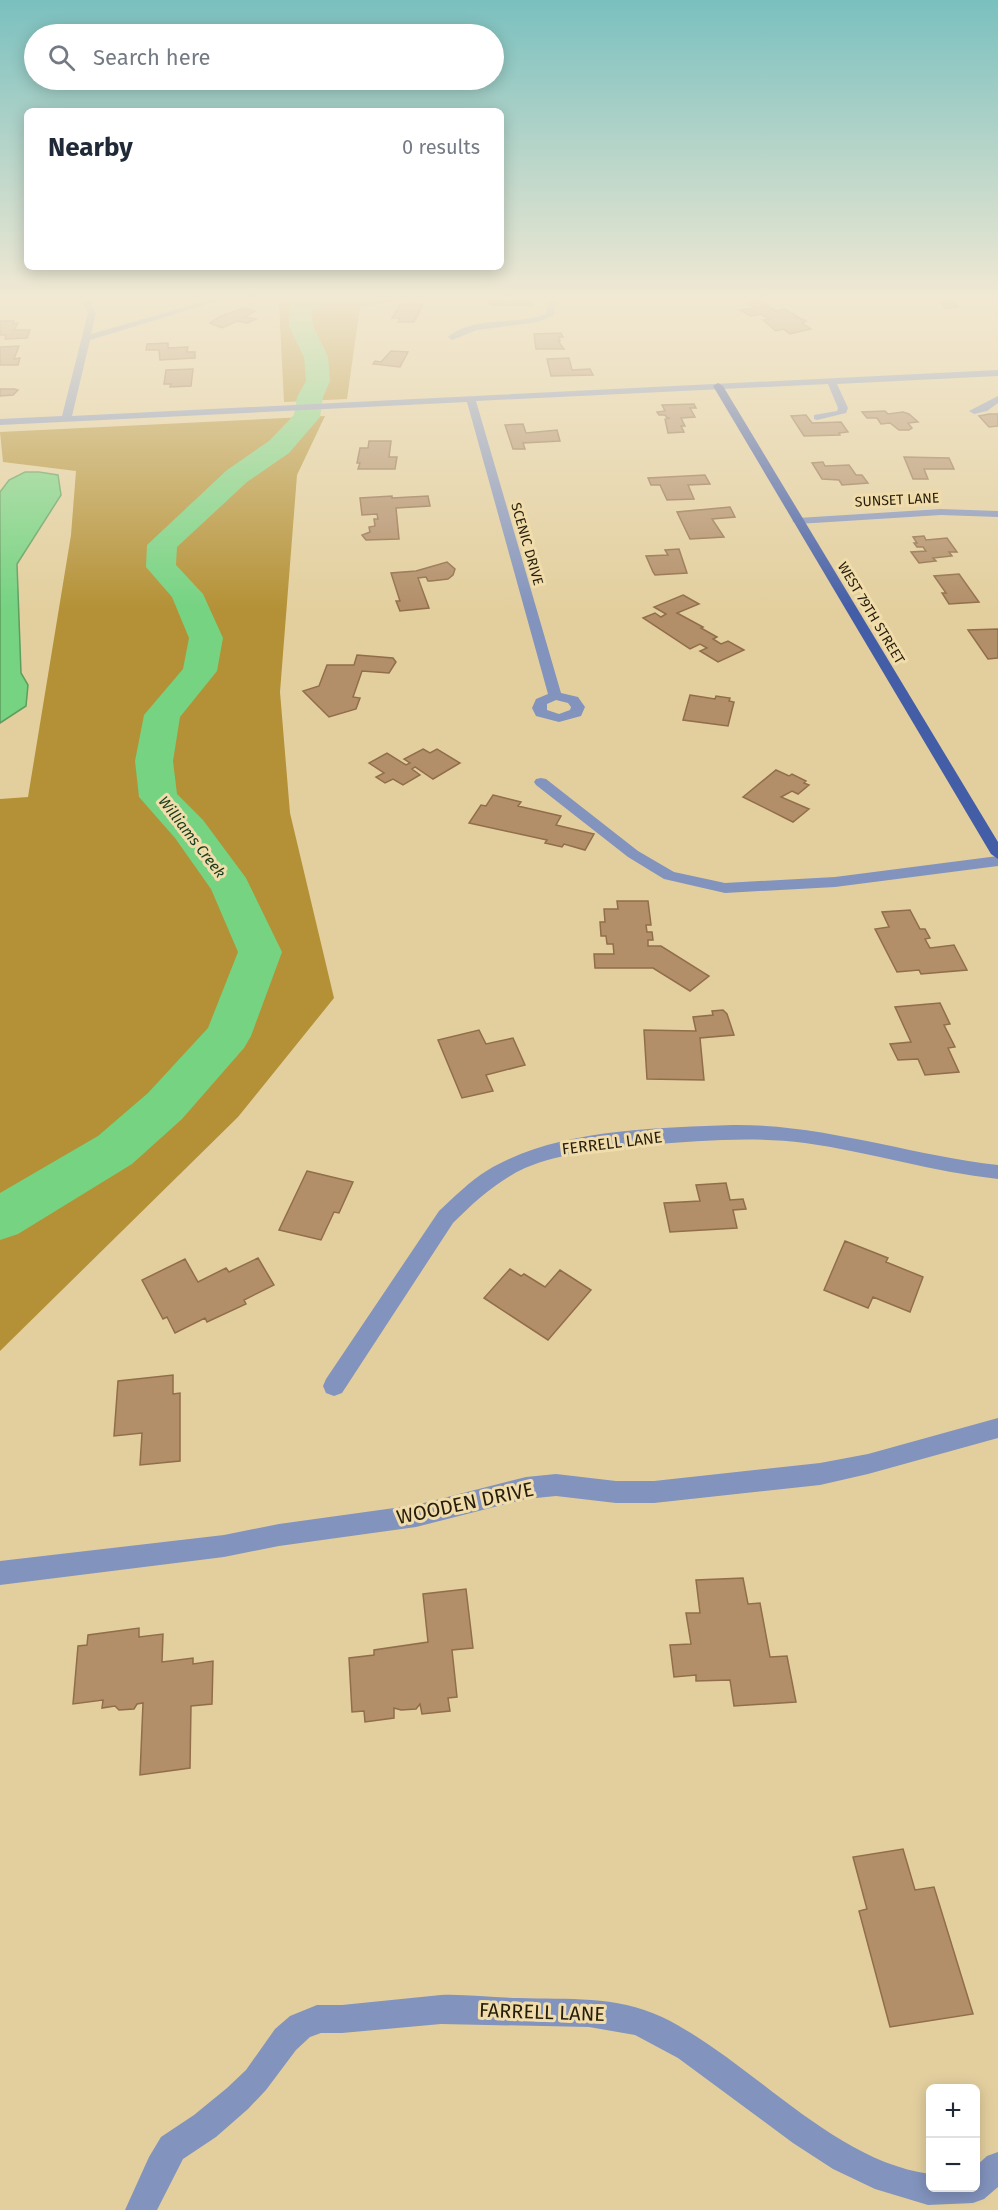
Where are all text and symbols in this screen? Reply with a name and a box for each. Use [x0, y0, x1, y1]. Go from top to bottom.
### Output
search box [24, 24, 504, 90]
icon: search [45, 41, 78, 74]
text: Search here [93, 44, 211, 71]
text: Nearby [48, 132, 133, 163]
text: 0 results [402, 135, 480, 159]
street label: SUNSET LANE [854, 489, 940, 511]
street label: SCENIC DRIVE [507, 501, 547, 587]
street label: WEST 79TH STREET [834, 559, 909, 668]
water label: Williams Creek [155, 793, 229, 881]
street label: FERRELL LANE [561, 1127, 663, 1159]
street label: WOODEN DRIVE [394, 1477, 536, 1529]
street label: FARRELL LANE [479, 1998, 605, 2026]
map controls [926, 2084, 980, 2192]
button: + [926, 2084, 980, 2138]
button: − [926, 2138, 980, 2192]

